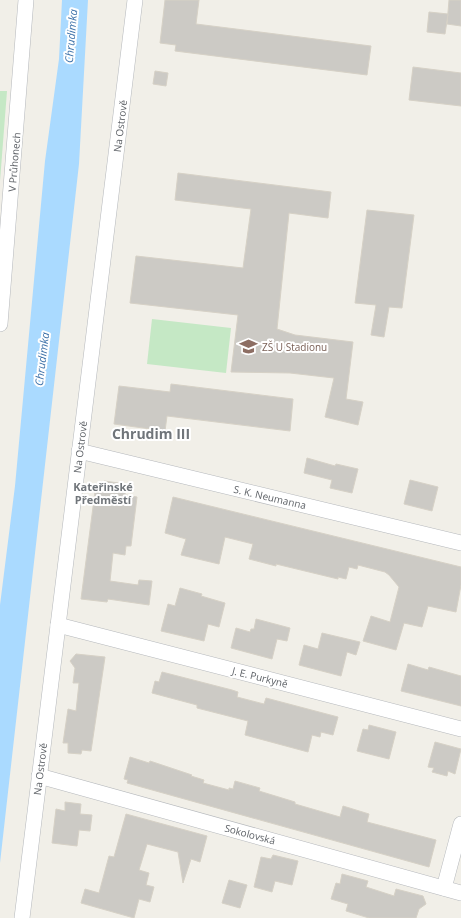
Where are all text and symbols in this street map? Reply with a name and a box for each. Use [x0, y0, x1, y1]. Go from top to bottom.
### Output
water label: Chrudimka [61, 8, 80, 63]
street label: Na Ostrově [110, 99, 130, 153]
street label: V Průhonech [4, 132, 24, 192]
water label: Chrudimka [31, 331, 52, 387]
school or university icon: ZŠ U Stadionu [239, 337, 259, 357]
place label: ZŠ U Stadionu [262, 340, 327, 354]
street label: Na Ostrově [70, 420, 90, 474]
district label: Chrudim III [112, 424, 190, 443]
district label: Kateřinské Předměstí [73, 479, 133, 507]
street label: S. K. Neumanna [232, 482, 308, 512]
street label: J. E. Purkyně [230, 663, 290, 691]
street label: Na Ostrově [30, 742, 50, 796]
street label: Sokolovská [223, 821, 277, 847]

